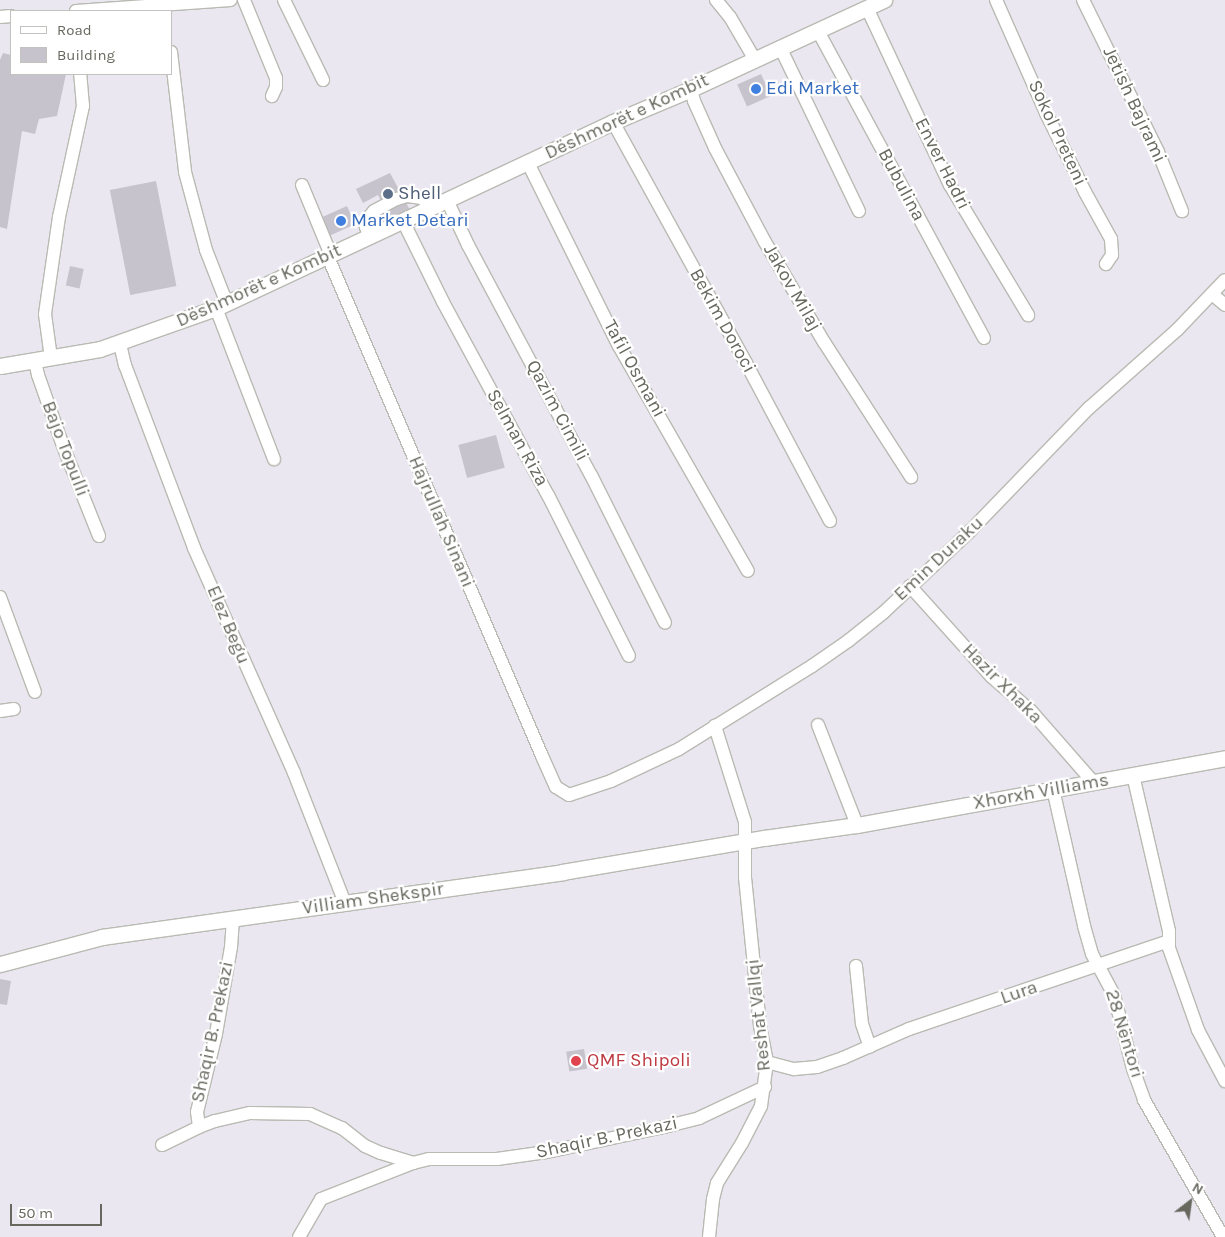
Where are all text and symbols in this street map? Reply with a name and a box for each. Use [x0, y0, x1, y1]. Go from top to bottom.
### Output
legend [10, 10, 172, 75]
text: Road [57, 21, 92, 39]
street label: Jetish Bajrami [1097, 43, 1171, 167]
text: Building [57, 46, 115, 64]
street label: Dëshmorët e Kombit [541, 69, 713, 165]
street label: Sokol Preteni [1023, 77, 1091, 189]
place label: Edi Market [766, 78, 859, 100]
marker: Edi Market [750, 83, 762, 95]
street label: Enver Hadri [909, 114, 975, 214]
street label: Bubulina [872, 145, 930, 225]
place label: Shell [398, 183, 441, 205]
marker: Shell [382, 188, 394, 200]
place label: Market Detari [351, 210, 469, 232]
marker: Market Detari [335, 215, 347, 227]
street label: Dëshmorët e Kombit [173, 239, 345, 333]
street label: Jakov Milaj [758, 240, 826, 336]
street label: Bekim Doroci [684, 265, 760, 377]
street label: Tafil Osmani [598, 316, 670, 422]
street label: Qazim Cimili [521, 356, 593, 466]
street label: Selman Riza [481, 385, 553, 491]
street label: Bajo Topulli [36, 398, 94, 500]
street label: Hajrullah Sinani [403, 453, 479, 591]
street label: Emin Duraku [890, 512, 988, 606]
street label: Elez Begu [201, 582, 255, 668]
street label: Hazir Xhaka [957, 639, 1047, 729]
street label: Xhorxh Villiams [971, 769, 1111, 815]
street label: Villiam Shekspir [301, 878, 445, 920]
street label: Reshat Vallqi [742, 958, 776, 1072]
street label: Shaqir B. Prekazi [187, 959, 239, 1105]
street label: Lura [997, 976, 1041, 1010]
street label: 28 Nëntori [1100, 987, 1148, 1081]
place label: QMF Shipoli [587, 1050, 691, 1072]
marker: QMF Shipoli [569, 1054, 583, 1068]
street label: Shaqir B. Prekazi [534, 1112, 680, 1164]
north arrow [1165, 1177, 1215, 1227]
text: N [1189, 1179, 1206, 1198]
scale bar [12, 1194, 105, 1226]
text: 50 m [18, 1204, 53, 1222]

